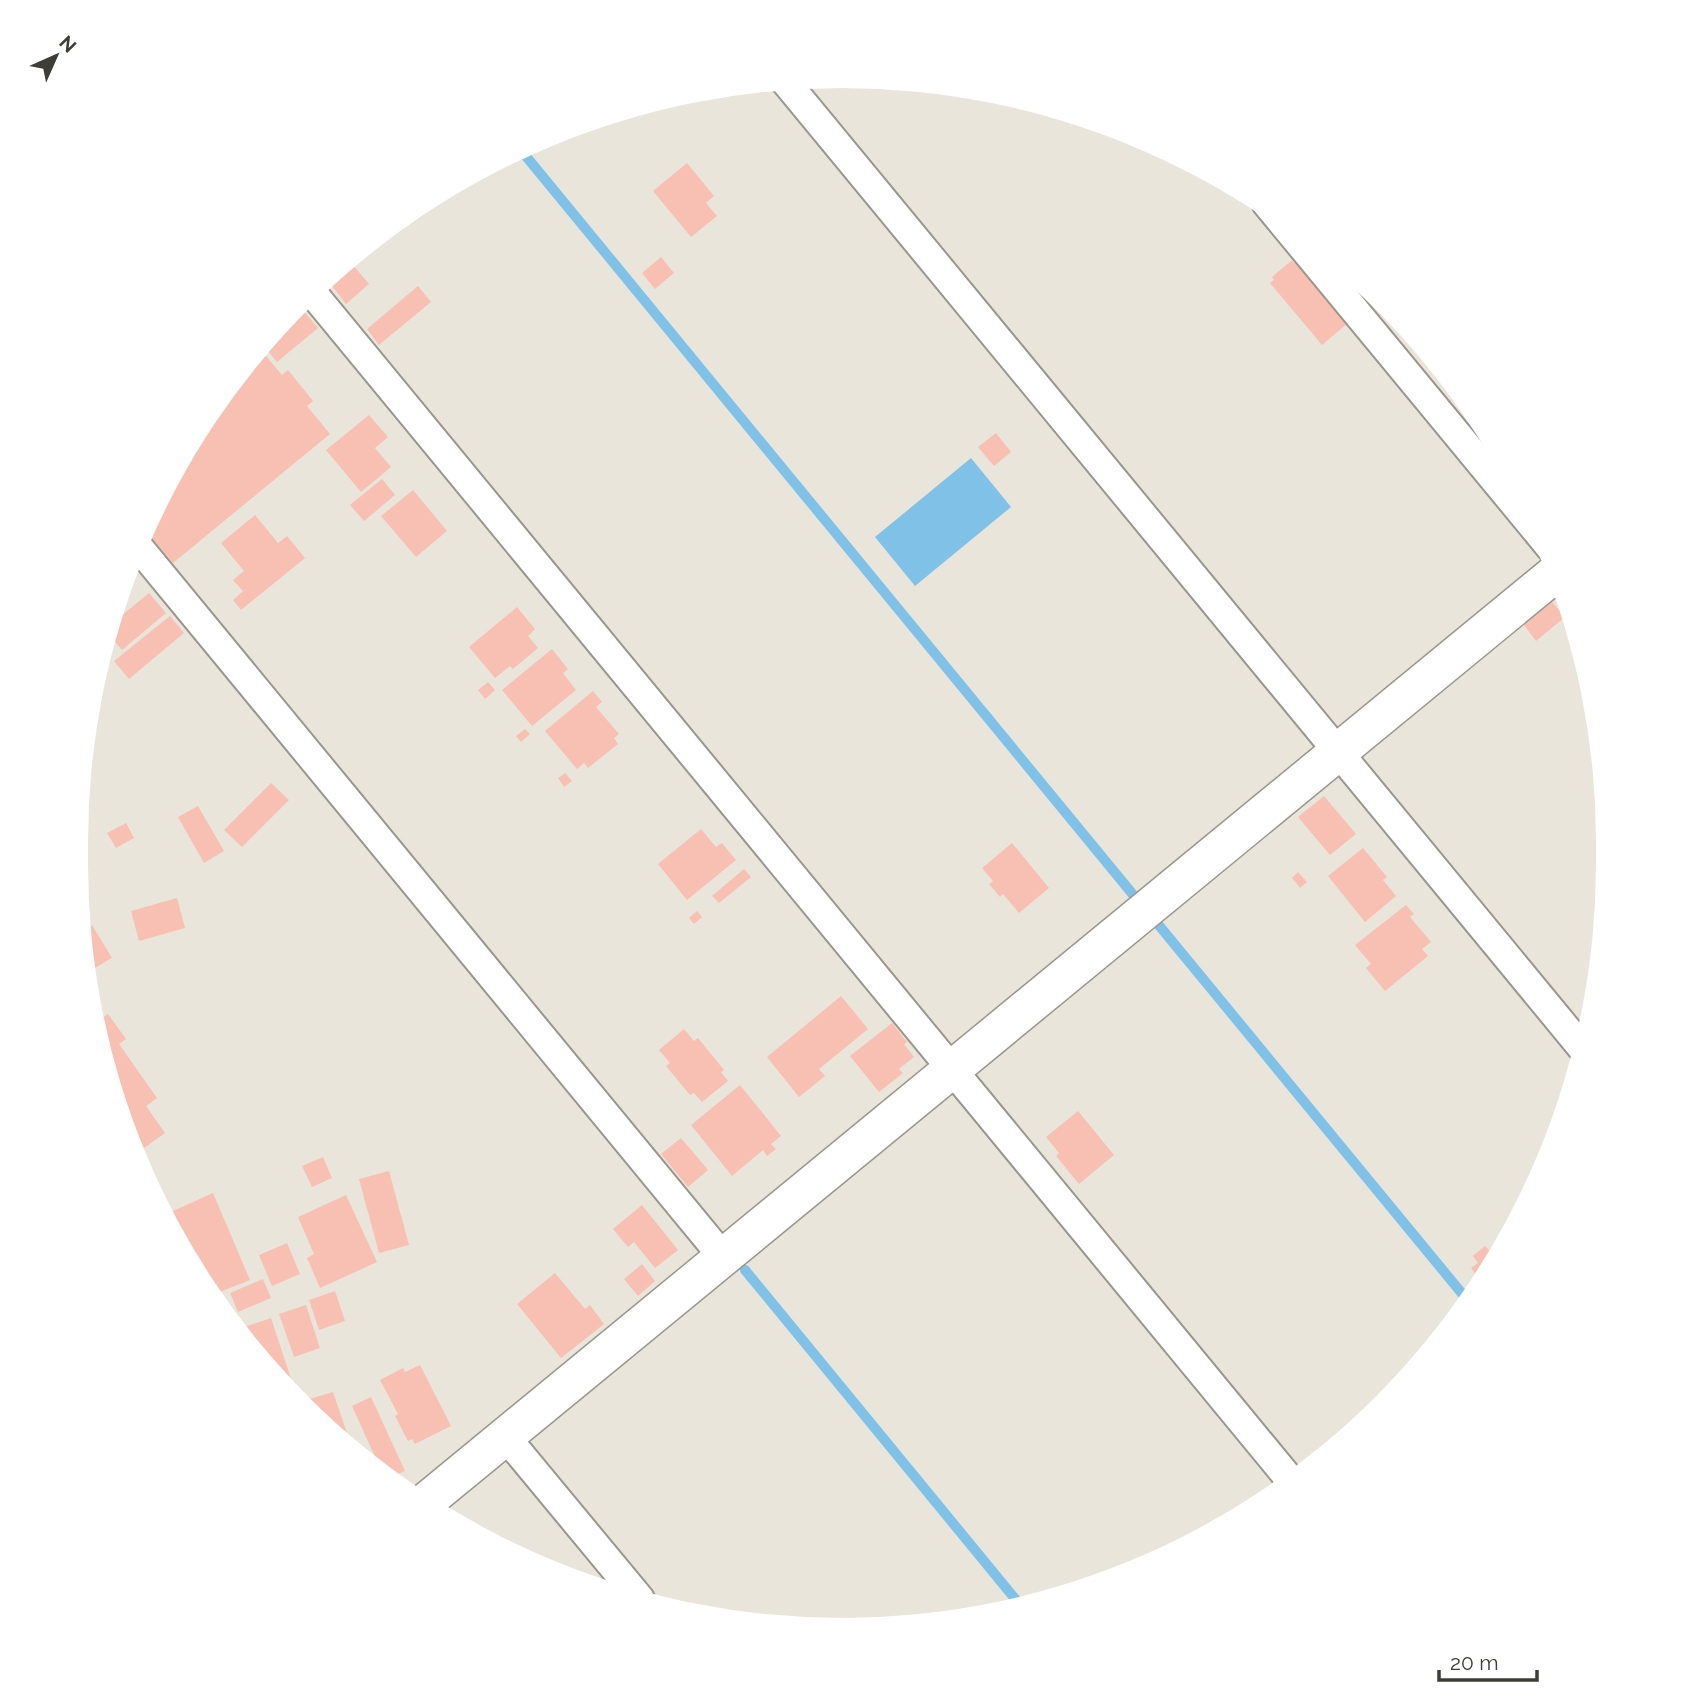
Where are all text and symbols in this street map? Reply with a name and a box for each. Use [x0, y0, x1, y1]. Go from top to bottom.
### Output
north arrow [21, 21, 91, 91]
text: N [55, 31, 81, 57]
scale bar [1439, 1638, 1537, 1682]
text: 20 m [1450, 1650, 1498, 1675]

